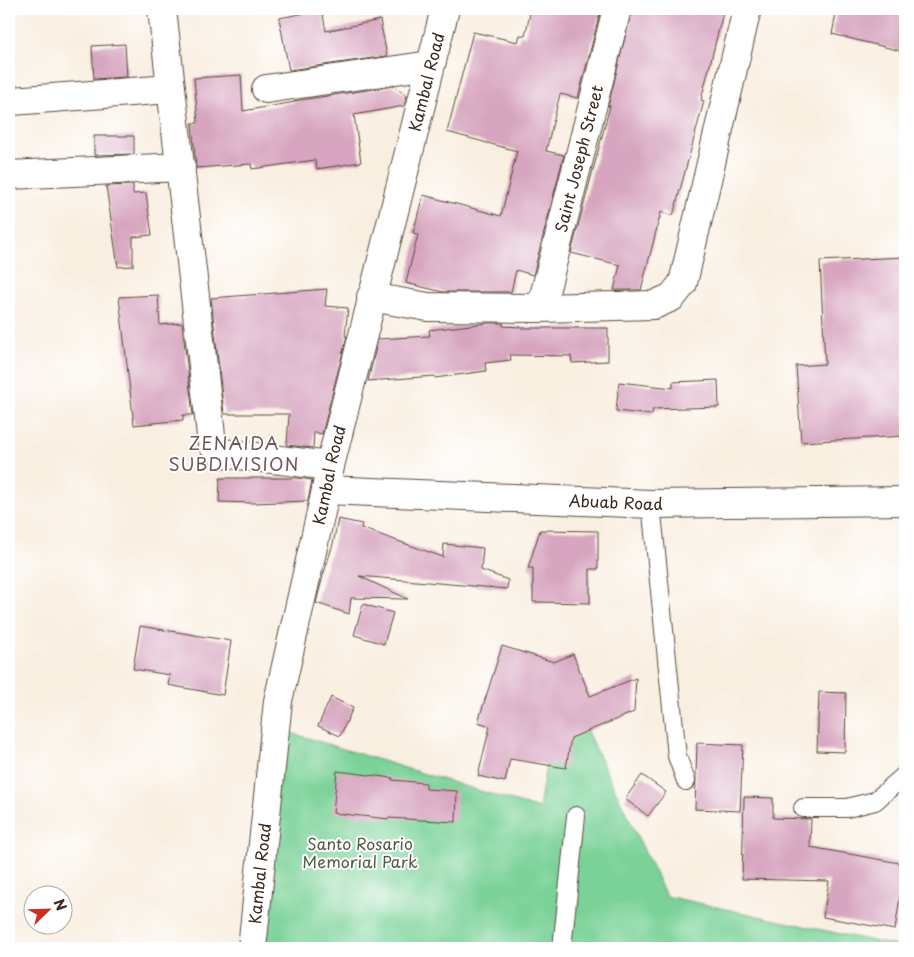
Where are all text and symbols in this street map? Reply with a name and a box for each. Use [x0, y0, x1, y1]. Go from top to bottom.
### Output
street label: Kambal Road [402, 30, 450, 134]
street label: Saint Joseph Street [548, 82, 608, 235]
street label: Kambal Road [305, 423, 351, 527]
district label: ZENAIDA SUBDIVISION [168, 429, 300, 477]
street label: Abuab Road [568, 487, 663, 515]
street label: Kambal Road [242, 822, 276, 925]
park label: Santo Rosario Memorial Park [302, 831, 418, 873]
north arrow [22, 884, 72, 934]
text: N [49, 896, 72, 914]

